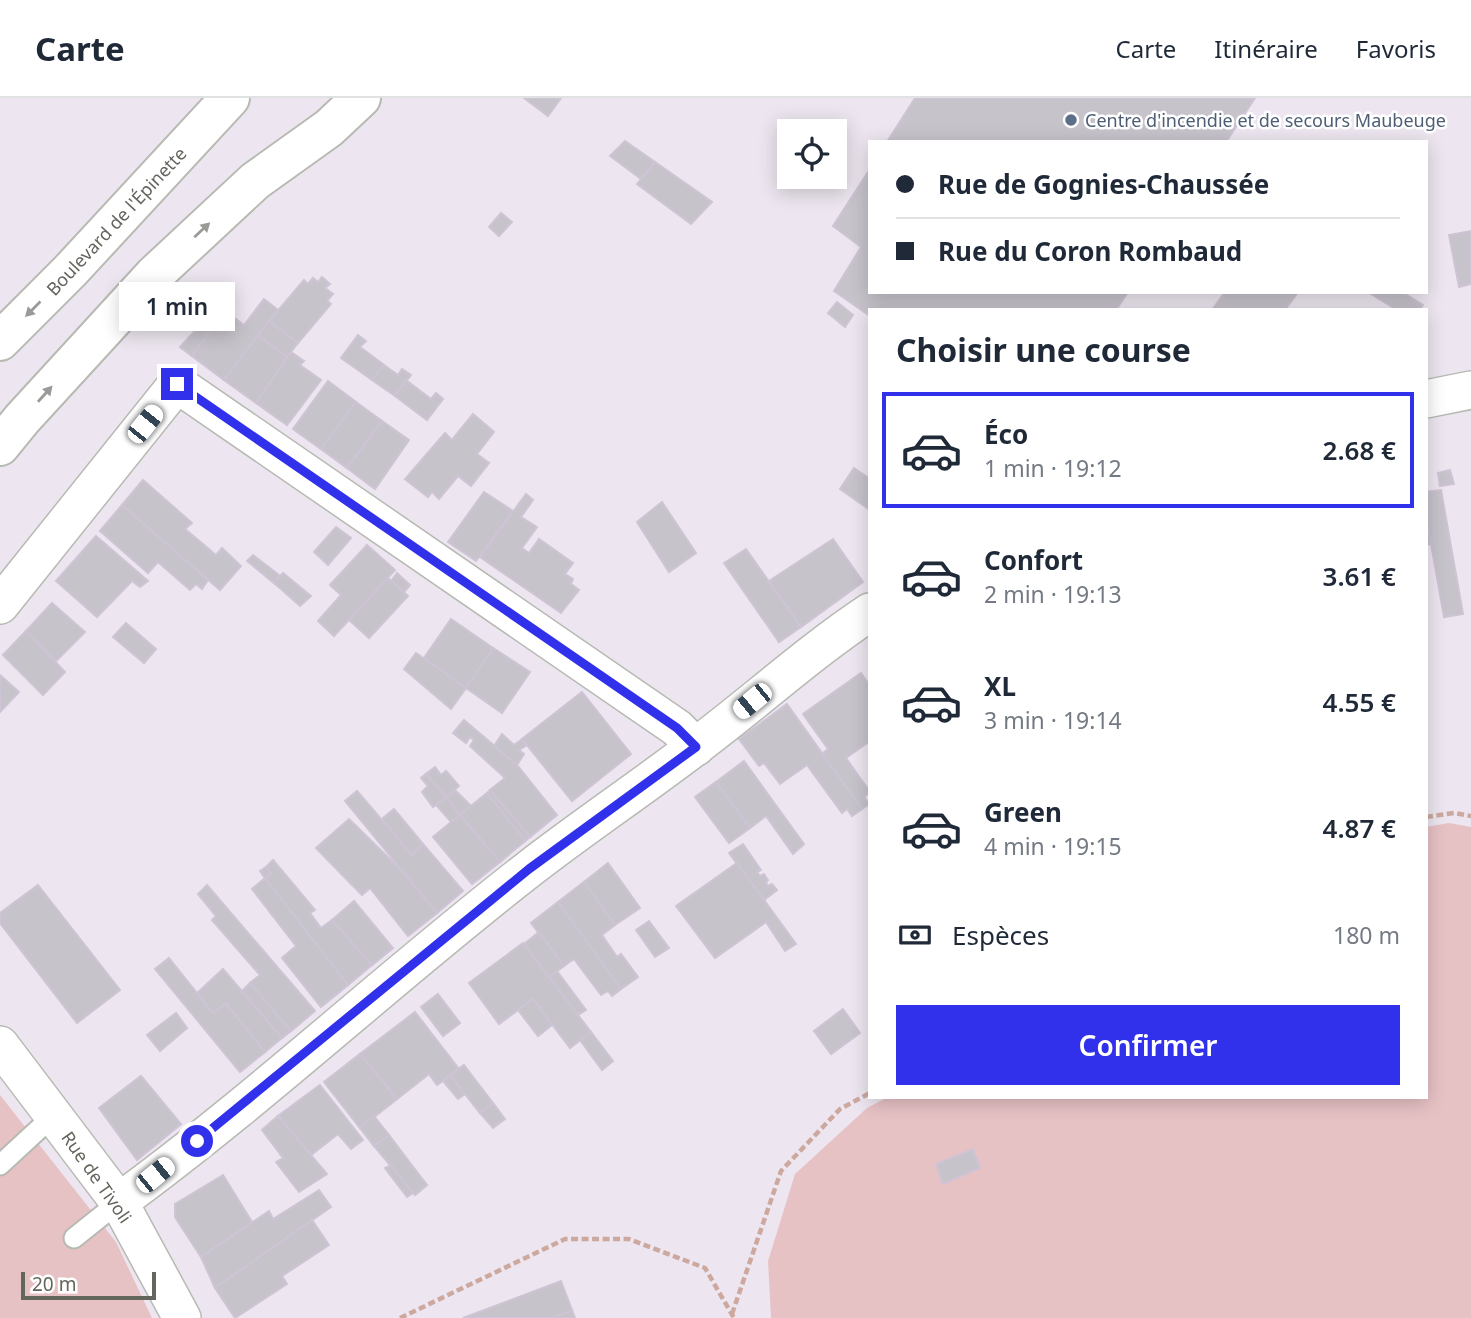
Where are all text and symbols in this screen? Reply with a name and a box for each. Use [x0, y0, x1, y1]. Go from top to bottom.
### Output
text: Carte [35, 26, 125, 71]
text: Carte [1116, 32, 1176, 65]
text: Itinéraire [1214, 32, 1318, 65]
text: Favoris [1356, 32, 1436, 65]
place label: Centre d'incendie et de secours Maubeuge [1085, 108, 1446, 132]
marker: Centre d'incendie et de secours Maubeuge [1063, 112, 1079, 128]
map controls [777, 119, 847, 189]
button: locate [777, 119, 847, 189]
street label: Boulevard de l'Épinette [41, 142, 191, 300]
text: Rue de Gognies-Chaussée [938, 166, 1269, 202]
one-way arrow [193, 223, 210, 239]
text: Rue du Coron Rombaud [938, 233, 1242, 269]
callout: 1 min [119, 282, 235, 331]
text: 1 min [146, 290, 208, 322]
one-way arrow [25, 300, 42, 316]
text: Choisir une course [896, 328, 1191, 371]
route end [161, 368, 193, 400]
one-way arrow [36, 386, 52, 403]
car [124, 401, 167, 447]
text: Éco [984, 416, 1028, 452]
icon: car [900, 419, 963, 482]
text: 2.68 € [1323, 432, 1396, 468]
text: 1 min · 19:12 [984, 452, 1122, 484]
text: Confort [984, 542, 1083, 578]
icon: car [900, 545, 963, 608]
text: 3.61 € [1323, 558, 1396, 594]
text: 2 min · 19:13 [984, 578, 1122, 610]
text: XL [984, 668, 1016, 704]
icon: car [900, 671, 963, 734]
car [730, 680, 775, 722]
text: 4.55 € [1323, 684, 1396, 720]
text: 3 min · 19:14 [984, 704, 1122, 736]
text: Green [984, 794, 1062, 830]
icon: car [900, 797, 963, 860]
text: 4.87 € [1323, 810, 1396, 846]
text: 4 min · 19:15 [984, 830, 1122, 862]
icon: cash [896, 916, 934, 954]
text: Espèces [952, 917, 1049, 953]
text: 180 m [1333, 919, 1400, 951]
button: Confirmer [896, 1005, 1400, 1085]
route start [181, 1125, 213, 1157]
street label: Rue de Tivoli [56, 1126, 138, 1228]
car [133, 1154, 178, 1196]
scale bar [21, 1269, 156, 1301]
text: 20 m [32, 1271, 76, 1297]

